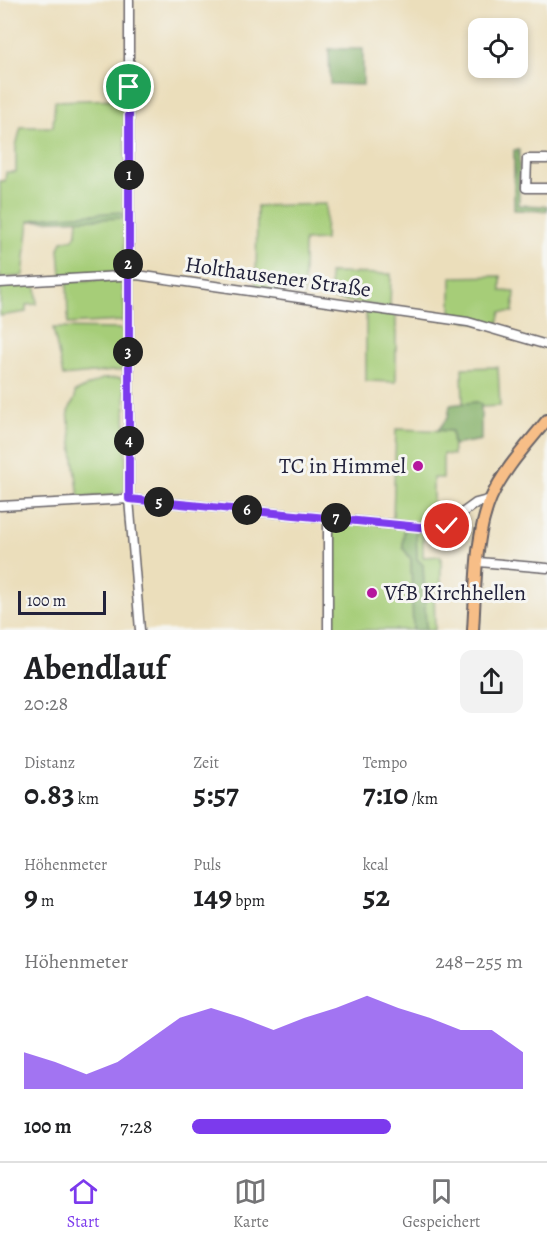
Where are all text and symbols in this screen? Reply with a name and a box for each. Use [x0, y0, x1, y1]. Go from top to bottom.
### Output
map controls [468, 18, 528, 78]
button: locate [468, 18, 528, 78]
pin [103, 61, 154, 112]
icon: arrive [112, 70, 145, 103]
pin: 1 [114, 160, 144, 190]
text: 1 [126, 164, 132, 186]
pin: 2 [113, 249, 143, 279]
street label: Holthausener Straße [183, 249, 373, 305]
text: 2 [124, 253, 132, 275]
pin: 3 [113, 337, 143, 367]
text: 3 [125, 341, 131, 363]
pin: 4 [114, 426, 144, 456]
text: 4 [125, 430, 133, 452]
place label: TC in Himmel [279, 451, 406, 481]
marker: TC in Himmel [411, 459, 425, 473]
pin: 5 [144, 487, 174, 517]
text: 5 [156, 491, 162, 513]
pin: 6 [232, 495, 262, 525]
text: 6 [243, 499, 251, 521]
pin [421, 500, 472, 551]
pin: 7 [321, 503, 351, 533]
text: 7 [333, 507, 339, 529]
icon: check [430, 509, 463, 542]
place label: VfB Kirchhellen [383, 578, 526, 608]
marker: VfB Kirchhellen [365, 586, 379, 600]
scale bar [18, 588, 106, 616]
text: 100 m [27, 590, 66, 612]
text: Abendlauf [24, 645, 167, 690]
button: share [460, 650, 523, 713]
text: 20:28 [24, 690, 68, 717]
text: Distanz [24, 752, 75, 774]
text: Zeit [193, 752, 219, 774]
text: Tempo [363, 752, 407, 774]
text: 0.83 [24, 774, 75, 814]
text: 5:57 [193, 774, 239, 814]
text: 7:10 [363, 774, 408, 814]
text: km [75, 788, 99, 810]
text: /km [408, 788, 438, 810]
text: Höhenmeter [24, 854, 107, 876]
text: Puls [193, 854, 221, 876]
text: kcal [363, 854, 388, 876]
text: 9 [24, 876, 38, 916]
text: 149 [193, 876, 232, 916]
text: 52 [363, 876, 390, 916]
text: m [38, 890, 54, 912]
text: bpm [232, 890, 265, 912]
text: Höhenmeter [24, 948, 128, 975]
text: 248–255 m [435, 948, 523, 975]
text: 100 m [24, 1113, 72, 1140]
text: 7:28 [120, 1113, 152, 1140]
tab: Start [67, 1175, 100, 1233]
tab: Karte [233, 1175, 269, 1233]
tab: Gespeichert [402, 1175, 480, 1233]

